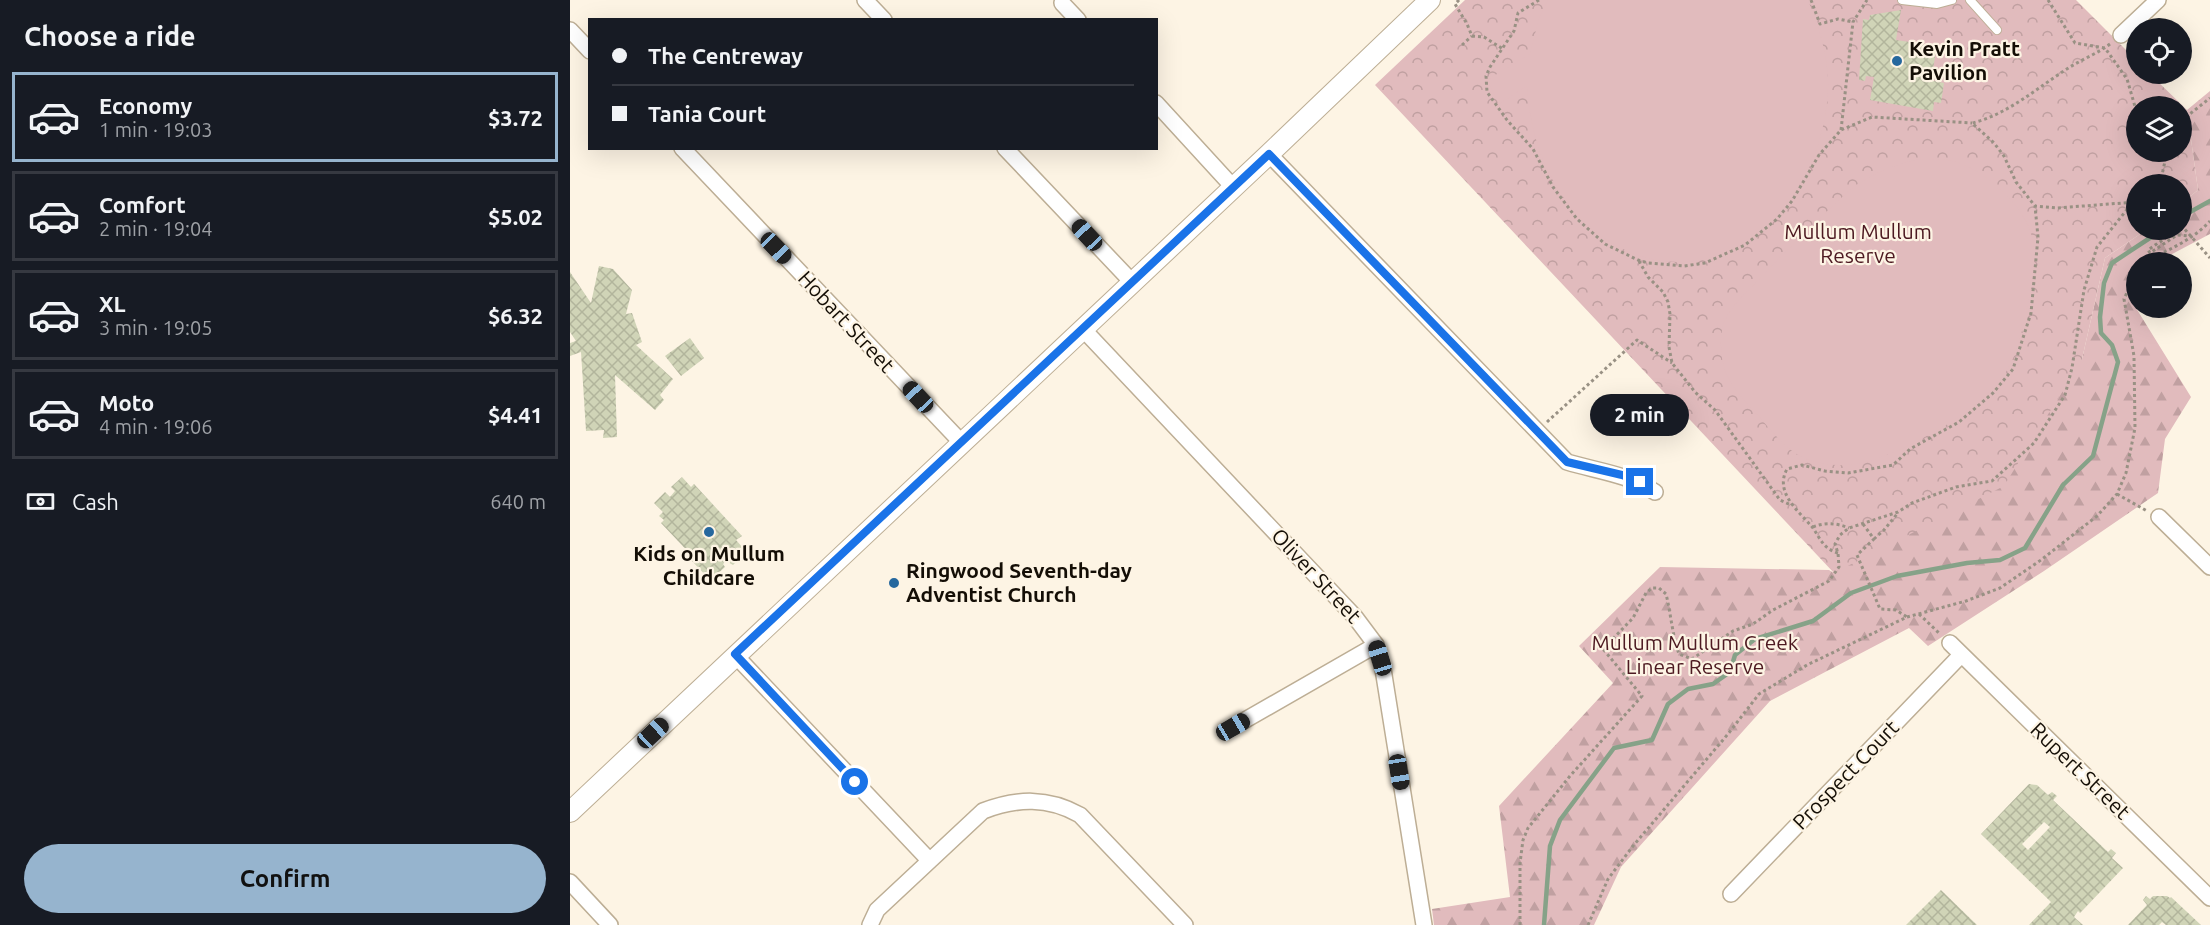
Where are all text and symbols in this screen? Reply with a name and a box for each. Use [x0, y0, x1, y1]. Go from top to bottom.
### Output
map controls [2126, 18, 2192, 318]
button: locate [2126, 18, 2192, 84]
text: Choose a ride [24, 21, 196, 51]
place label: Kevin Pratt Pavilion [1909, 36, 2020, 84]
text: The Centreway [648, 43, 803, 68]
marker: Kevin Pratt Pavilion [1890, 54, 1904, 68]
icon: car [27, 90, 81, 144]
text: Economy [99, 93, 192, 118]
button: layers [2126, 96, 2192, 162]
text: Tania Court [648, 101, 766, 126]
text: $3.72 [488, 105, 543, 130]
text: 1 min · 19:03 [99, 118, 213, 141]
button: + [2126, 174, 2192, 240]
icon: car [27, 189, 81, 243]
text: Comfort [99, 192, 186, 217]
text: $5.02 [488, 204, 543, 229]
car [1068, 216, 1106, 254]
text: 2 min · 19:04 [99, 217, 213, 240]
park label: Mullum Mullum Reserve [1784, 219, 1932, 267]
car [757, 229, 795, 267]
button: − [2126, 252, 2192, 318]
street label: Hobart Street [794, 266, 900, 377]
icon: car [27, 288, 81, 342]
text: XL [99, 291, 126, 316]
text: $6.32 [488, 303, 543, 328]
text: 3 min · 19:05 [99, 316, 213, 339]
car [899, 378, 937, 416]
icon: car [27, 387, 81, 441]
text: Moto [99, 390, 154, 415]
callout: 2 min [1590, 395, 1690, 437]
text: $4.41 [488, 402, 543, 427]
text: 2 min [1614, 403, 1665, 426]
text: 4 min · 19:06 [99, 415, 213, 438]
route end [1626, 468, 1653, 495]
icon: cash [24, 485, 57, 518]
text: Cash [72, 489, 119, 514]
text: 640 m [490, 490, 546, 513]
street label: Oliver Street [1267, 523, 1366, 627]
marker: Kids on Mullum Childcare [702, 525, 716, 539]
place label: Kids on Mullum Childcare [633, 541, 785, 589]
place label: Ringwood Seventh-day Adventist Church [906, 558, 1132, 606]
marker: Ringwood Seventh-day Adventist Church [887, 576, 901, 590]
park label: Mullum Mullum Creek Linear Reserve [1592, 630, 1799, 678]
car [1366, 638, 1394, 678]
car [1213, 710, 1253, 744]
car [634, 714, 672, 752]
street label: Prospect Court [1787, 715, 1903, 834]
street label: Rupert Street [2026, 717, 2135, 824]
car [1387, 753, 1411, 791]
route start [841, 768, 868, 795]
button: Confirm [24, 844, 546, 913]

